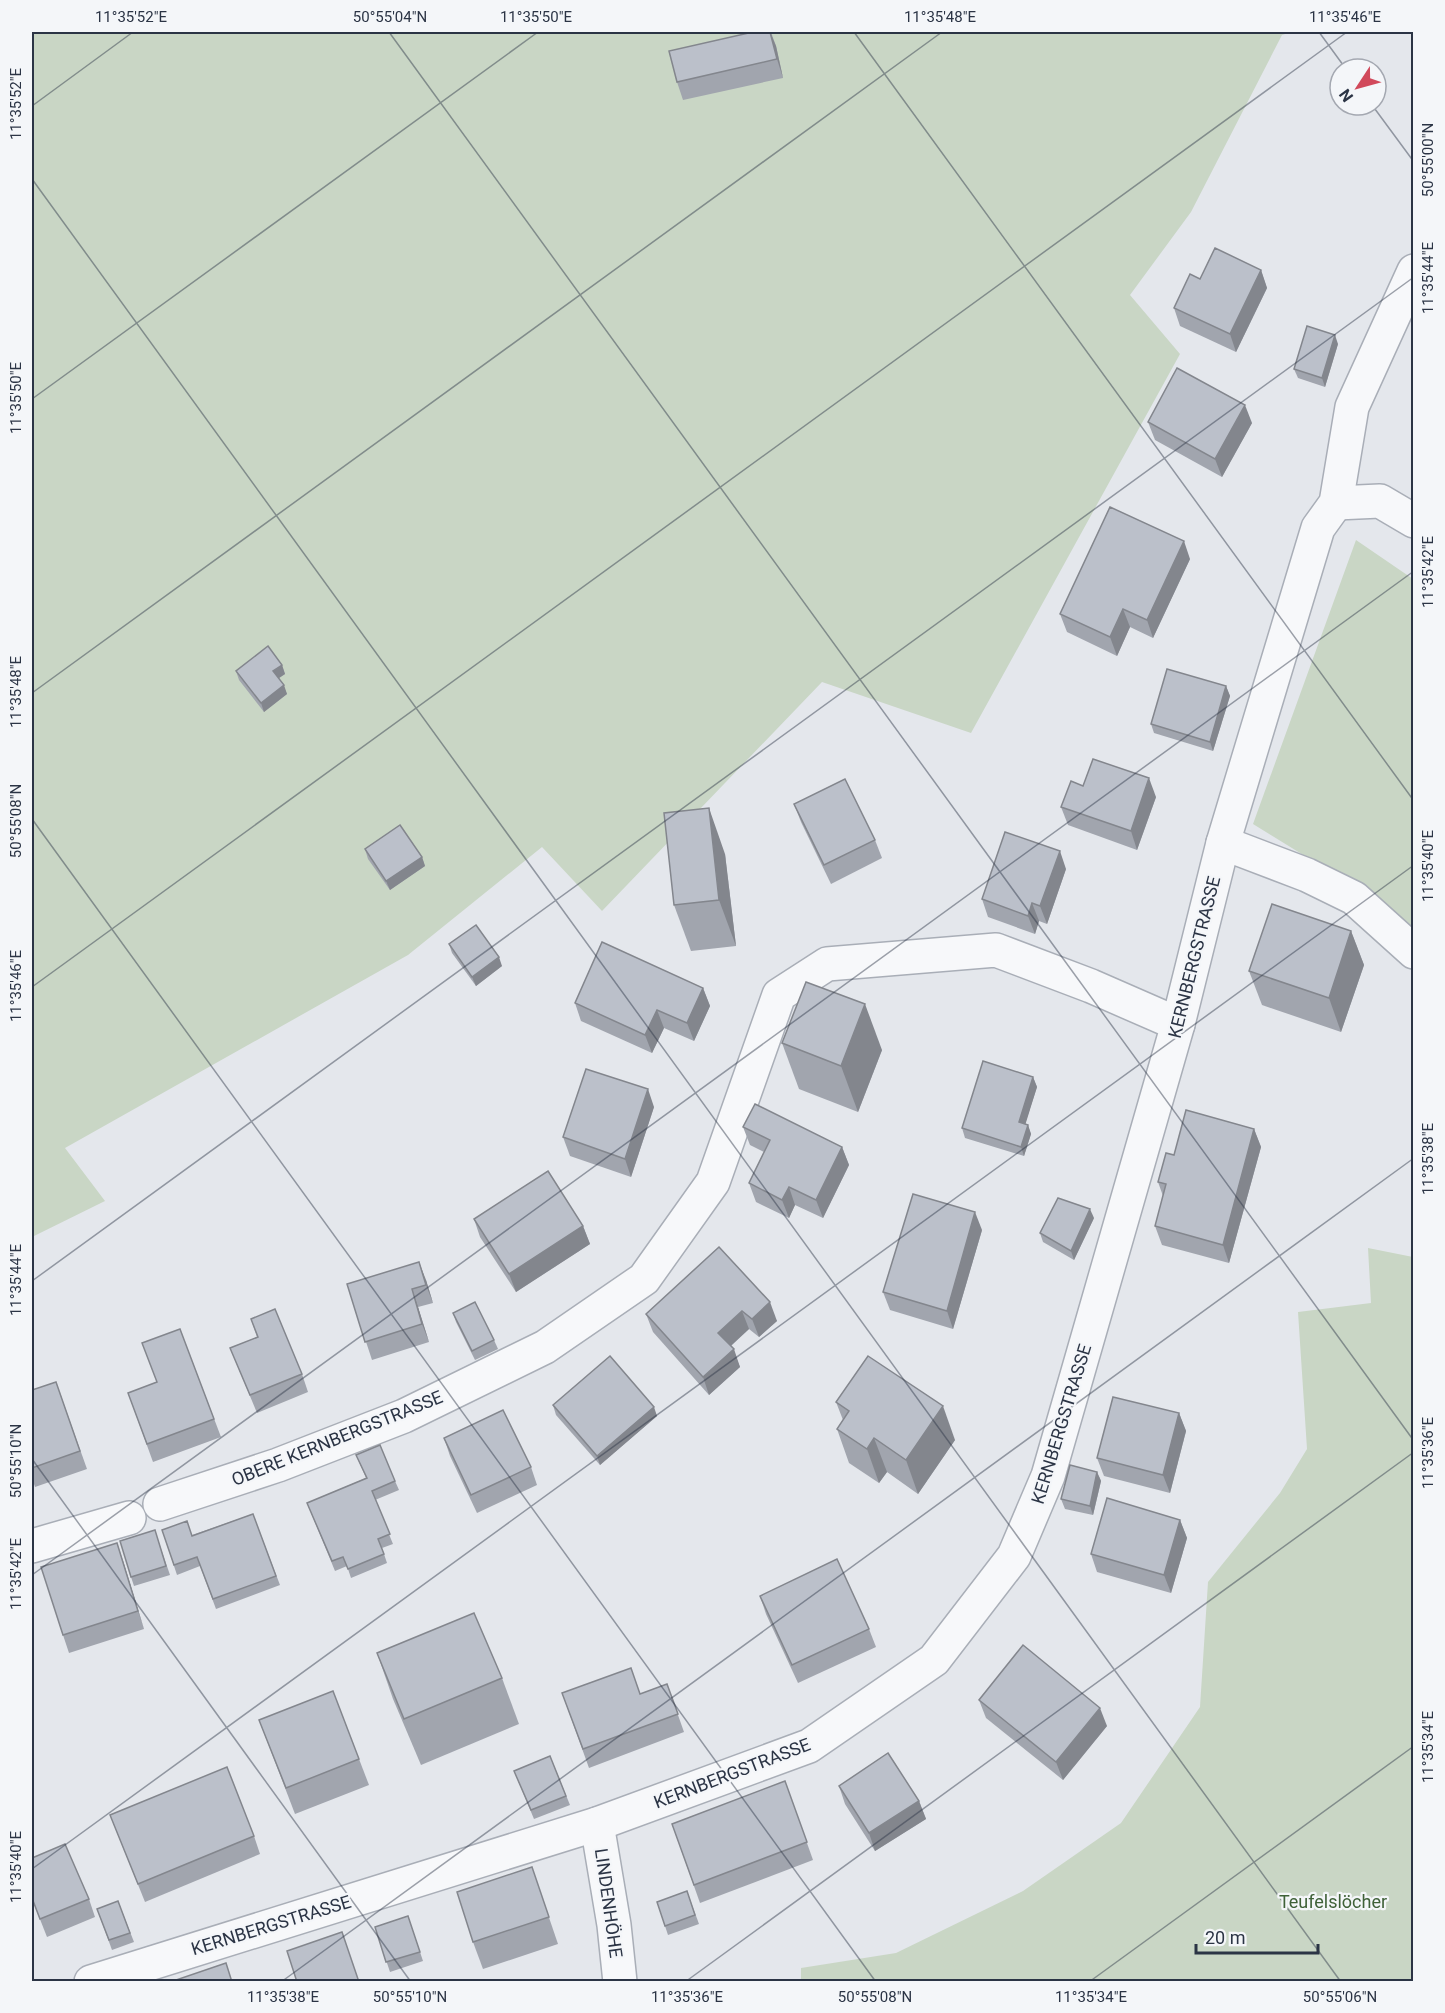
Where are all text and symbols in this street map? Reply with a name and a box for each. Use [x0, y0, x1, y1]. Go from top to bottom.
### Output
text: 11°35'52"E [95, 8, 168, 26]
text: 50°55'04"N [353, 8, 427, 26]
text: 11°35'50"E [500, 8, 573, 26]
text: 11°35'48"E [904, 8, 977, 26]
text: 11°35'46"E [1309, 8, 1382, 26]
north arrow [1328, 57, 1388, 117]
text: 11°35'52"E [7, 67, 25, 140]
text: N [1335, 85, 1357, 106]
text: 50°55'00"N [1419, 123, 1437, 197]
text: 11°35'44"E [1419, 241, 1437, 314]
text: 11°35'50"E [7, 361, 25, 434]
text: 11°35'42"E [1419, 535, 1437, 608]
text: 11°35'48"E [7, 655, 25, 728]
text: 50°55'08"N [7, 784, 25, 858]
text: 11°35'40"E [1419, 829, 1437, 902]
street label: KERNBERGSTRASSE [1164, 874, 1224, 1040]
text: 11°35'46"E [7, 949, 25, 1022]
text: 11°35'38"E [1419, 1122, 1437, 1195]
text: 11°35'44"E [7, 1243, 25, 1316]
street label: KERNBERGSTRASSE [1027, 1341, 1095, 1507]
street label: OBERE KERNBERGSTRASSE [228, 1386, 446, 1490]
text: 11°35'36"E [1419, 1416, 1437, 1489]
text: 50°55'10"N [7, 1424, 25, 1498]
text: 11°35'42"E [7, 1537, 25, 1610]
text: 11°35'34"E [1419, 1710, 1437, 1783]
street label: KERNBERGSTRASSE [651, 1733, 813, 1813]
text: 11°35'40"E [7, 1830, 25, 1903]
street label: LINDENHÖHE [591, 1847, 627, 1959]
street label: KERNBERGSTRASSE [188, 1891, 354, 1959]
park label: Teufelslöcher [1279, 1891, 1387, 1912]
scale bar [1196, 1917, 1318, 1955]
text: 20 m [1205, 1927, 1245, 1948]
text: 11°35'38"E [247, 1988, 320, 2006]
text: 50°55'10"N [373, 1988, 447, 2006]
text: 11°35'36"E [651, 1988, 724, 2006]
text: 50°55'08"N [838, 1988, 912, 2006]
text: 11°35'34"E [1055, 1988, 1128, 2006]
text: 50°55'06"N [1303, 1988, 1377, 2006]

